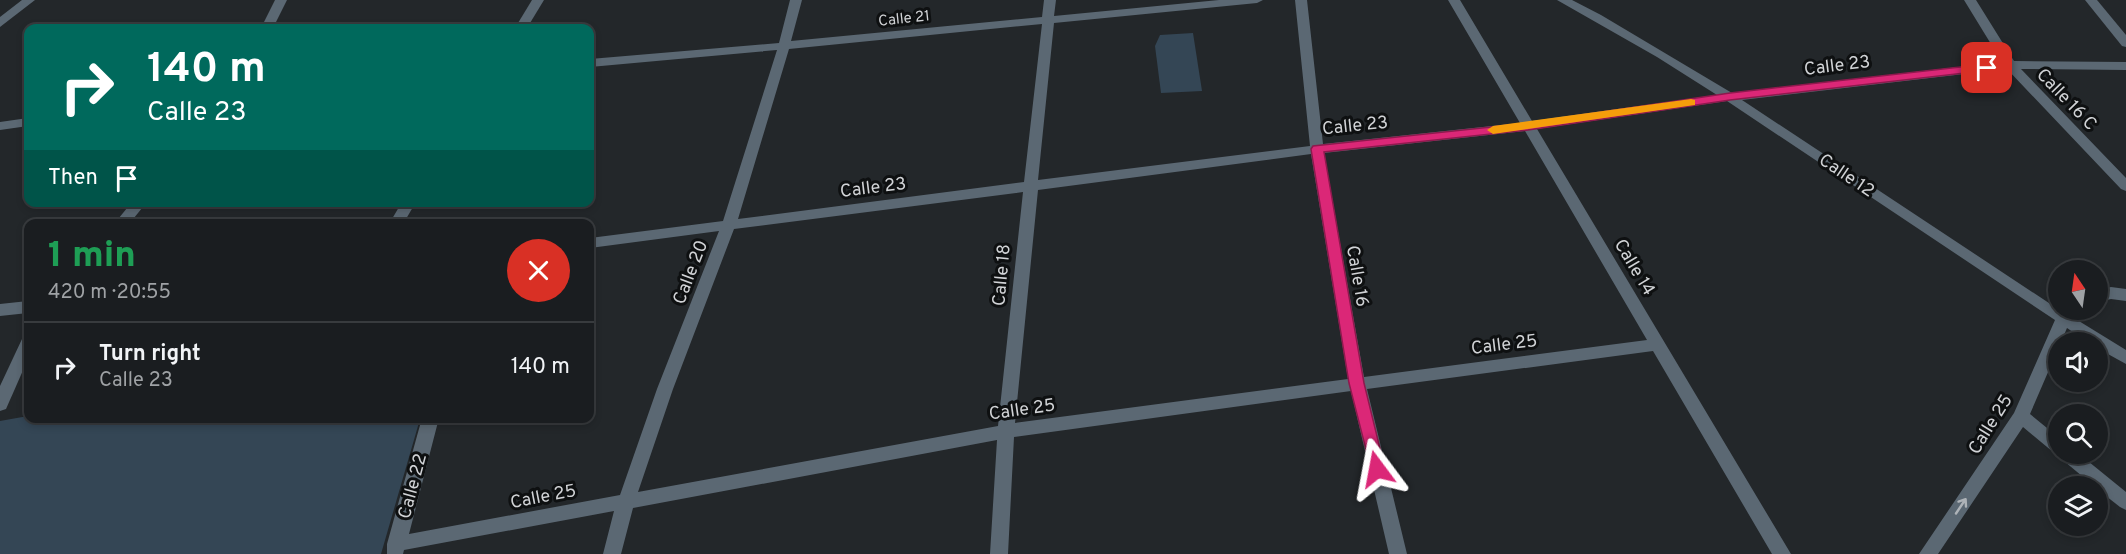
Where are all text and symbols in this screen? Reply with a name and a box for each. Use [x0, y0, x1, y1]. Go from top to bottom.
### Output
street label: Calle 21 [877, 7, 931, 32]
pin [1961, 42, 2012, 93]
text: 140 m [147, 44, 266, 97]
icon: right [48, 48, 126, 126]
street label: Calle 23 [1803, 51, 1871, 82]
icon: arrive [1970, 51, 2003, 84]
street label: Calle 16 C [2031, 64, 2101, 136]
text: Calle 23 [147, 96, 246, 130]
street label: Calle 23 [1321, 112, 1389, 141]
street label: Calle 12 [1814, 149, 1878, 203]
icon: arrive [110, 162, 143, 195]
text: Then [48, 165, 98, 192]
street label: Calle 23 [839, 173, 907, 204]
text: 1 min [48, 234, 136, 280]
street label: Calle 14 [1608, 235, 1660, 300]
street label: Calle 20 [669, 237, 714, 308]
button: close [507, 239, 570, 302]
street label: Calle 18 [988, 243, 1017, 307]
street label: Calle 16 [1340, 244, 1373, 309]
north arrow [2048, 260, 2108, 320]
map controls [2048, 260, 2108, 536]
text: 420 m · 20:55 [48, 280, 171, 306]
street label: Calle 25 [1470, 330, 1539, 361]
button: sound [2048, 332, 2108, 392]
text: Turn right [99, 341, 201, 368]
icon: right [48, 351, 81, 384]
text: 140 m [511, 354, 570, 381]
text: Calle 23 [99, 368, 173, 394]
street label: Calle 25 [1964, 390, 2019, 459]
street label: Calle 25 [988, 394, 1057, 427]
button: search [2048, 404, 2108, 464]
position arrow [1345, 437, 1409, 501]
street label: Calle 22 [394, 451, 433, 521]
button: layers [2048, 476, 2108, 536]
street label: Calle 25 [508, 480, 578, 515]
one-way arrow [1954, 497, 1967, 514]

